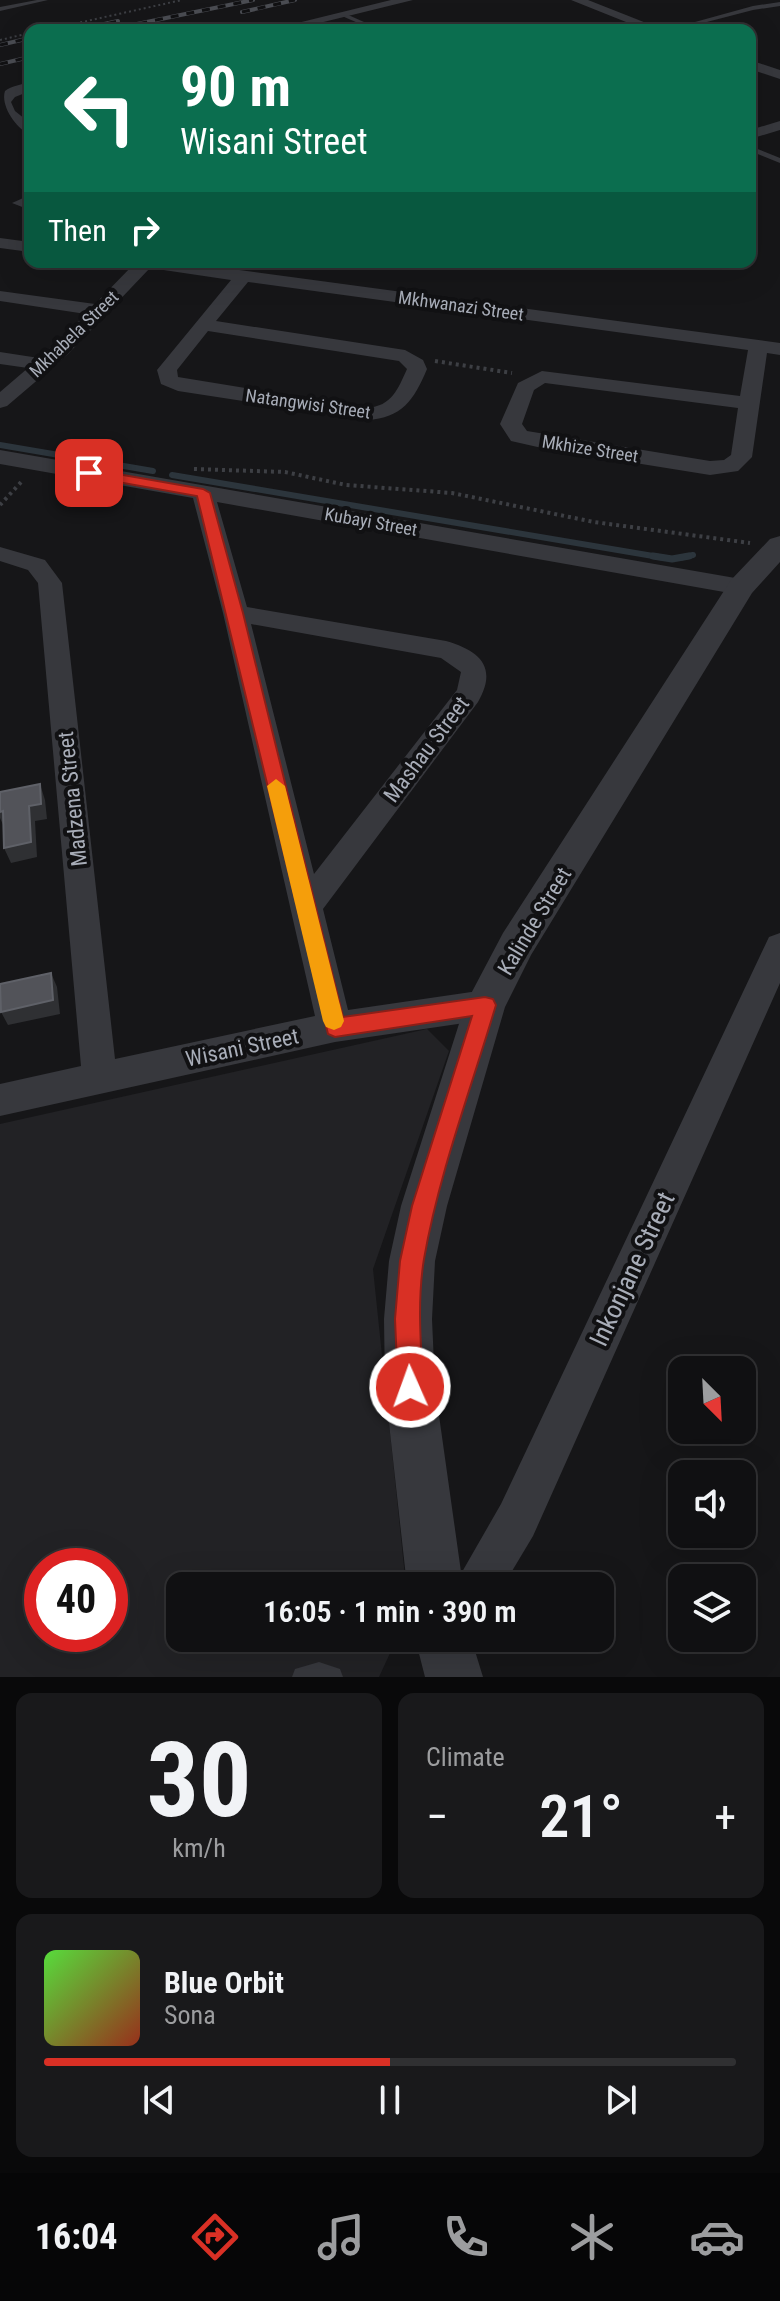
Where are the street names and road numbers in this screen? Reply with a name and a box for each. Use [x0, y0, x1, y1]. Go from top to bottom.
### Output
street label: Mkhabela Street [25, 286, 122, 381]
street label: Mkhwanazi Street [397, 286, 525, 325]
street label: Natangwisi Street [244, 384, 372, 423]
street label: Mkhize Street [541, 431, 640, 466]
street label: Kubayi Street [323, 503, 419, 540]
street label: Mashau Street [379, 692, 474, 807]
street label: Madzena Street [53, 730, 92, 868]
street label: Kalinde Street [493, 863, 576, 980]
street label: Wisani Street [183, 1023, 301, 1072]
street label: Inkonjane Street [583, 1187, 681, 1351]

